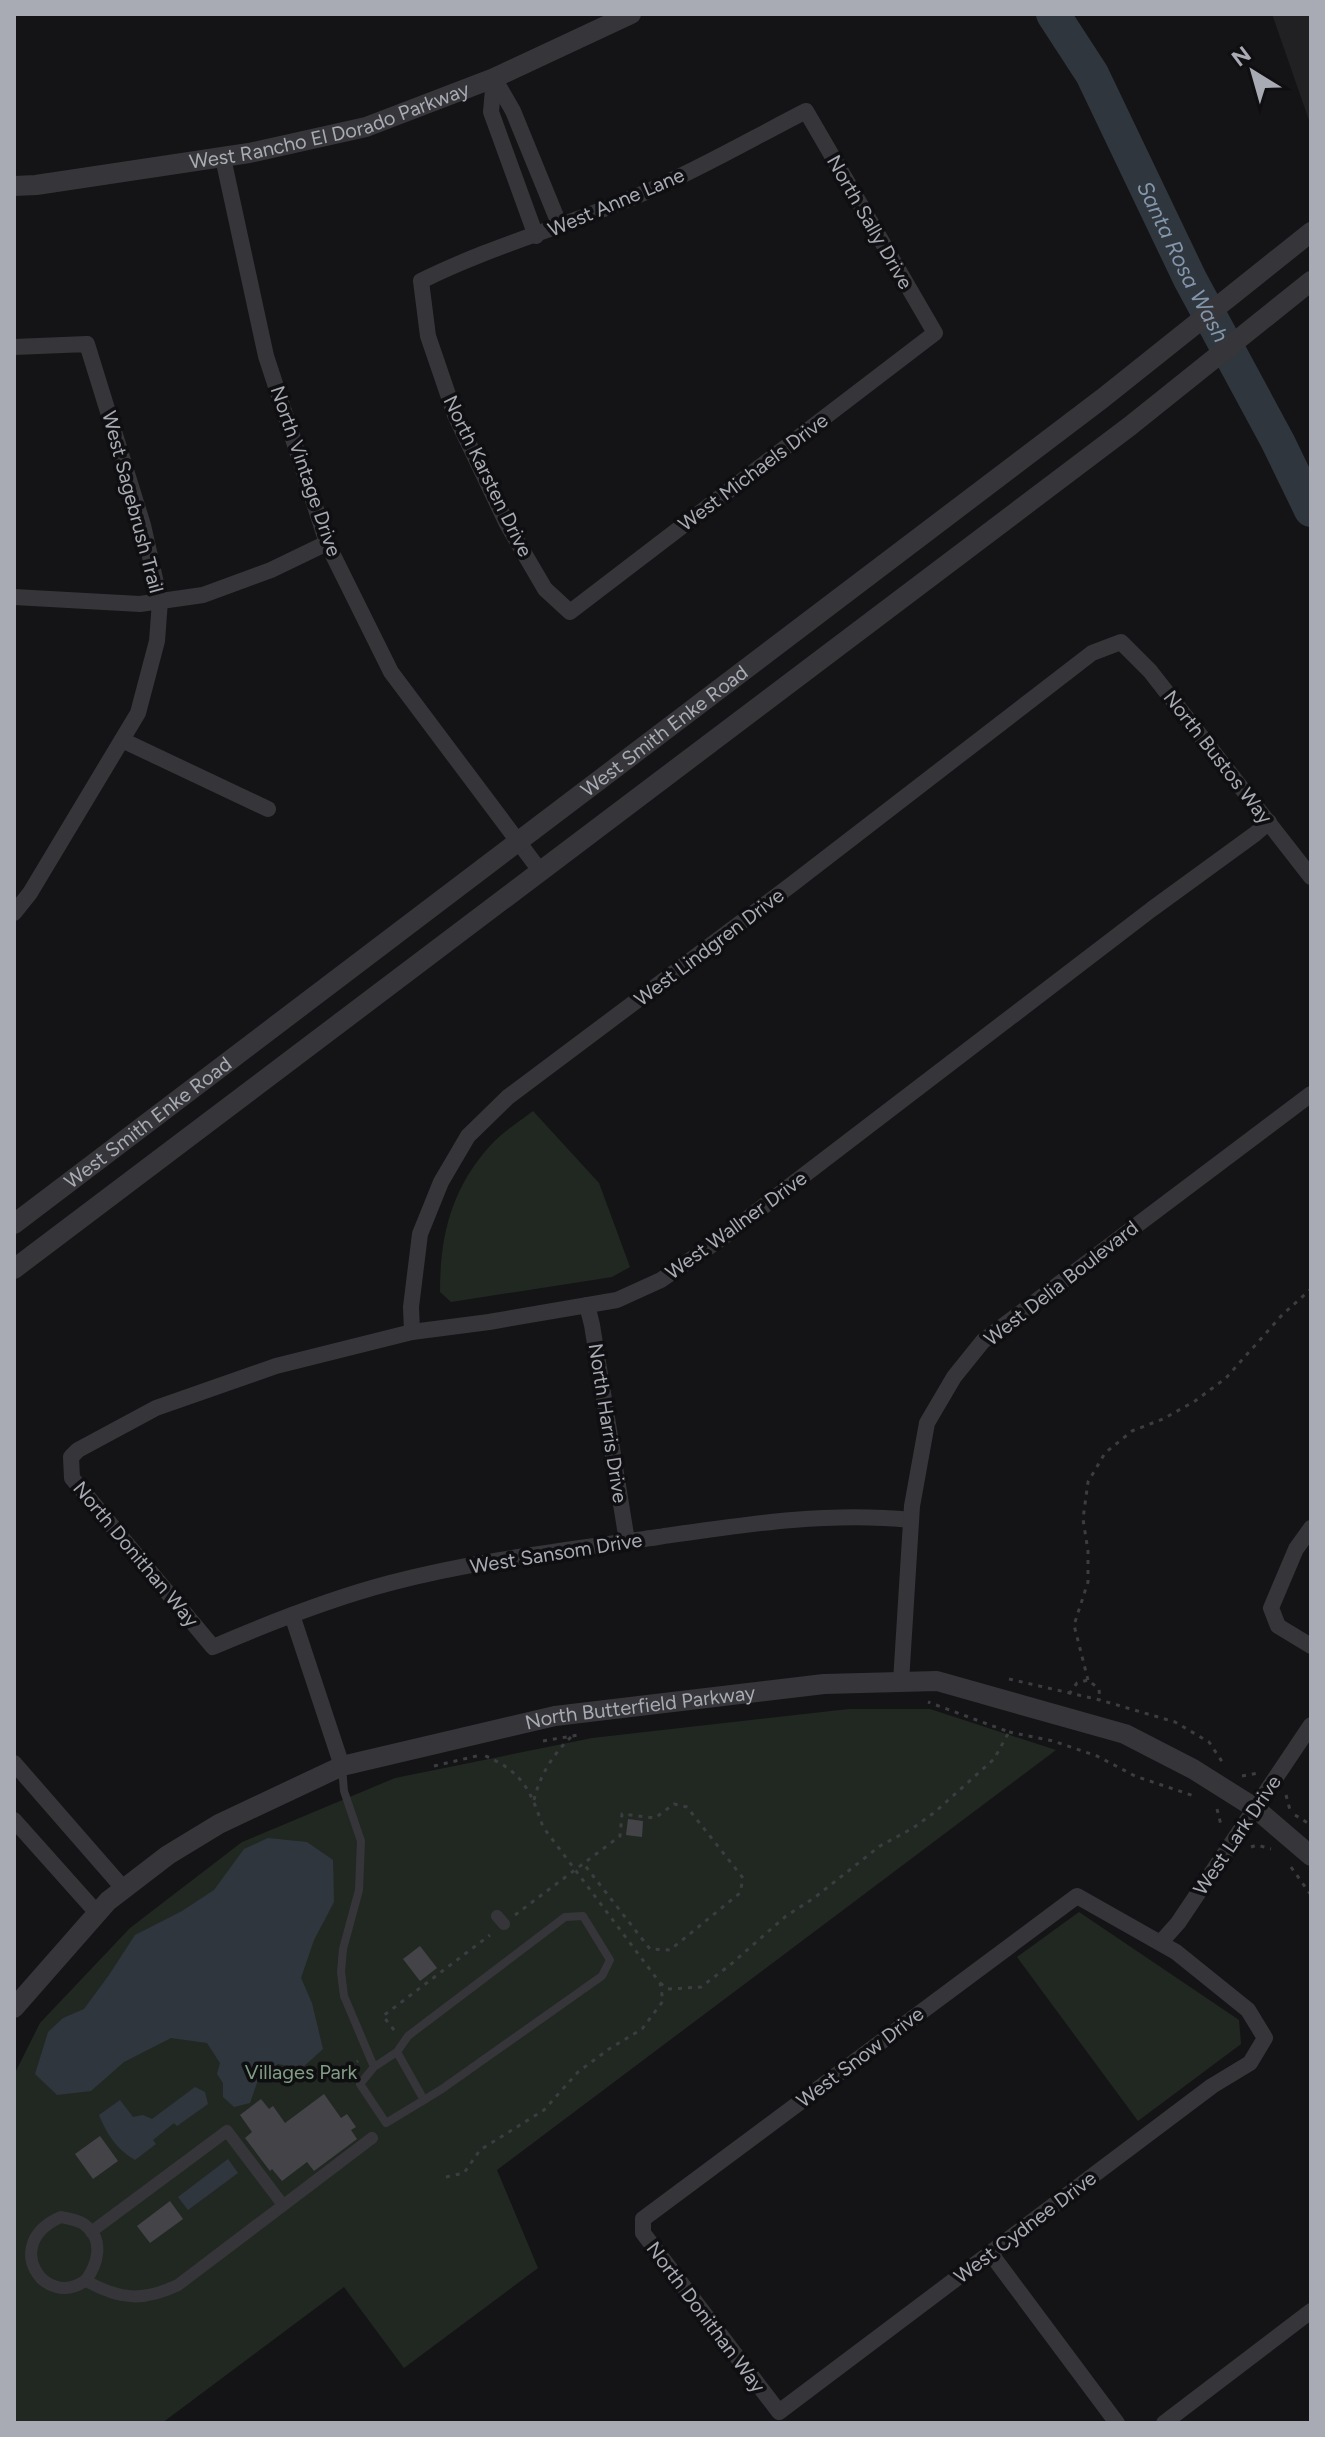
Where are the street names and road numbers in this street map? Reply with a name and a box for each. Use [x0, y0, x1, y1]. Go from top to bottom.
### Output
street label: West Rancho El Dorado Parkway [188, 76, 473, 174]
street label: North Sally Drive [822, 151, 918, 293]
street label: West Anne Lane [544, 162, 688, 241]
street label: North Vintage Drive [266, 383, 346, 559]
street label: North Karsten Drive [439, 391, 538, 561]
street label: West Sagebrush Trail [97, 408, 169, 596]
street label: West Michaels Drive [674, 408, 832, 536]
street label: West Smith Enke Road [576, 660, 752, 802]
street label: North Bustos Way [1159, 686, 1278, 829]
street label: West Lindgren Drive [630, 883, 788, 1011]
street label: West Smith Enke Road [60, 1051, 236, 1193]
street label: West Wallner Drive [661, 1166, 811, 1284]
street label: West Delia Boulevard [979, 1215, 1143, 1351]
street label: North Harris Drive [584, 1341, 632, 1505]
street label: North Donithan Way [68, 1476, 204, 1632]
street label: West Sansom Drive [468, 1528, 644, 1578]
street label: North Butterfield Parkway [523, 1680, 757, 1735]
street label: West Lark Drive [1188, 1770, 1286, 1899]
street label: West Snow Drive [792, 2001, 928, 2113]
street label: West Cydnee Drive [949, 2166, 1101, 2288]
street label: North Donithan Way [641, 2237, 771, 2398]

